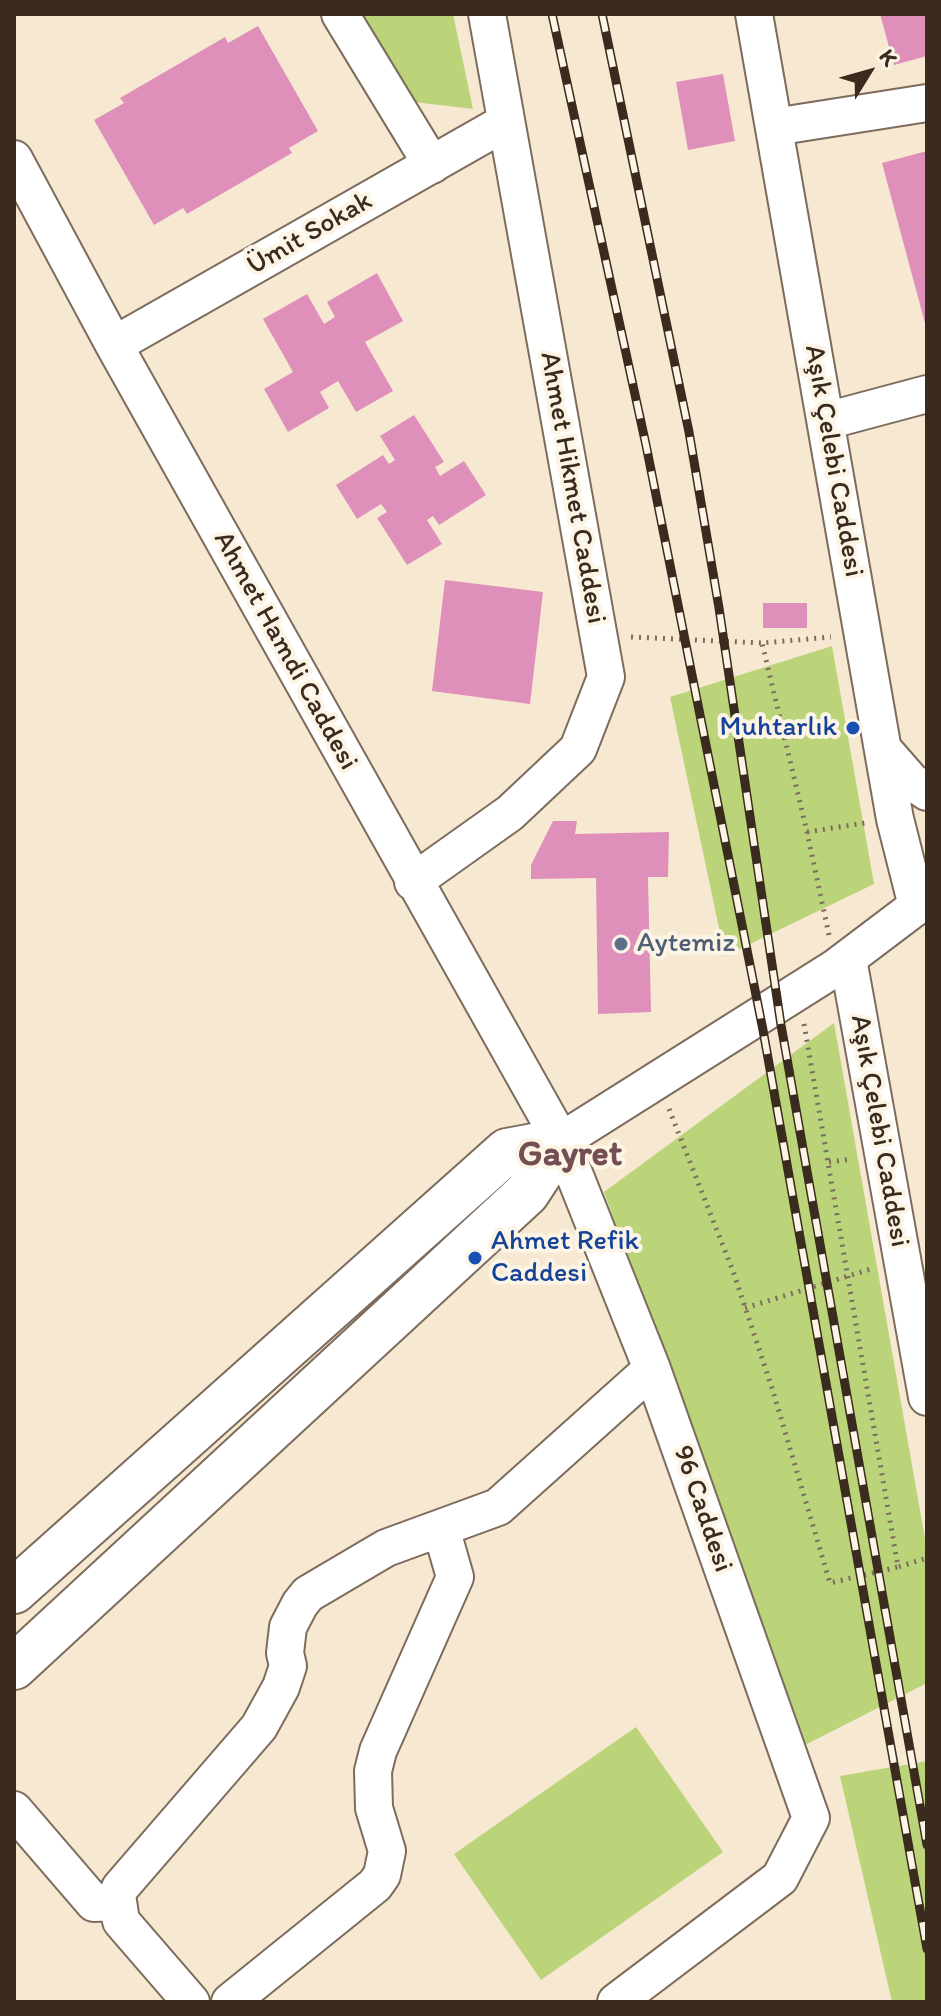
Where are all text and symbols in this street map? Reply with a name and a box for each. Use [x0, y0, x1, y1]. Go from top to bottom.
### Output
north arrow [829, 32, 909, 112]
text: K [874, 44, 904, 71]
street label: Ümit Sokak [242, 185, 378, 283]
street label: Aşık Çelebi Caddesi [796, 342, 870, 580]
street label: Ahmet Hikmet Caddesi [532, 349, 612, 627]
street label: Ahmet Hamdi Caddesi [205, 526, 365, 776]
place label: Muhtarlık [720, 711, 837, 745]
marker: Muhtarlık [844, 719, 862, 737]
place label: Aytemiz [637, 927, 735, 961]
marker: Aytemiz [612, 935, 630, 953]
street label: Aşık Çelebi Caddesi [842, 1012, 916, 1250]
district label: Gayret [518, 1134, 622, 1178]
place label: Ahmet Refik Caddesi [491, 1225, 639, 1291]
marker: Ahmet Refik Caddesi [466, 1249, 484, 1267]
street label: 96 Caddesi [665, 1441, 739, 1577]

